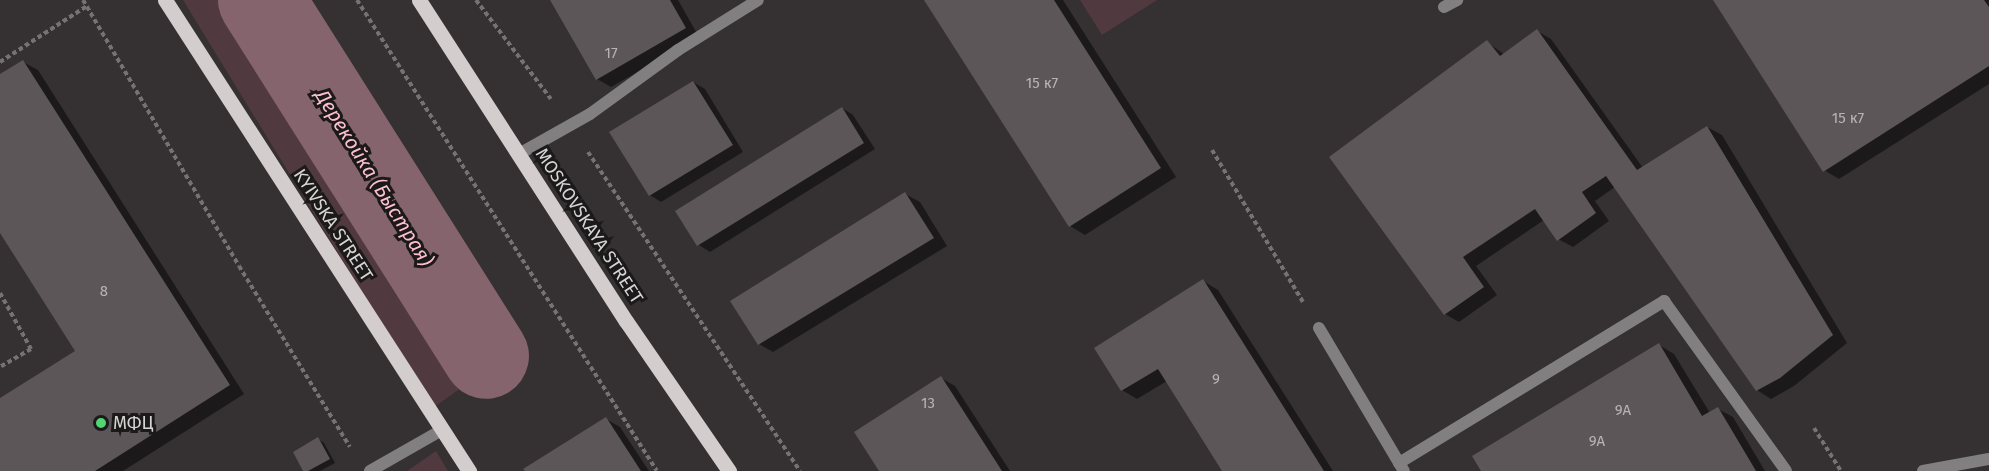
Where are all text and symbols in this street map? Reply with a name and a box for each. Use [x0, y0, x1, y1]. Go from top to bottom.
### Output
house number: 17 [604, 45, 618, 63]
house number: 15 к7 [1026, 75, 1058, 93]
water label: Дерекойка (Быстрая) [310, 85, 438, 271]
house number: 15 к7 [1832, 110, 1864, 128]
street label: MOSKOVSKAYA STREET [531, 144, 647, 308]
street label: KYIVSKA STREET [289, 165, 377, 285]
house number: 8 [100, 283, 108, 301]
house number: 9 [1212, 371, 1220, 389]
house number: 13 [921, 395, 935, 413]
house number: 9А [1615, 402, 1631, 420]
place label: МФЦ [113, 412, 154, 434]
marker: МФЦ [94, 416, 108, 430]
house number: 9А [1589, 433, 1605, 451]

